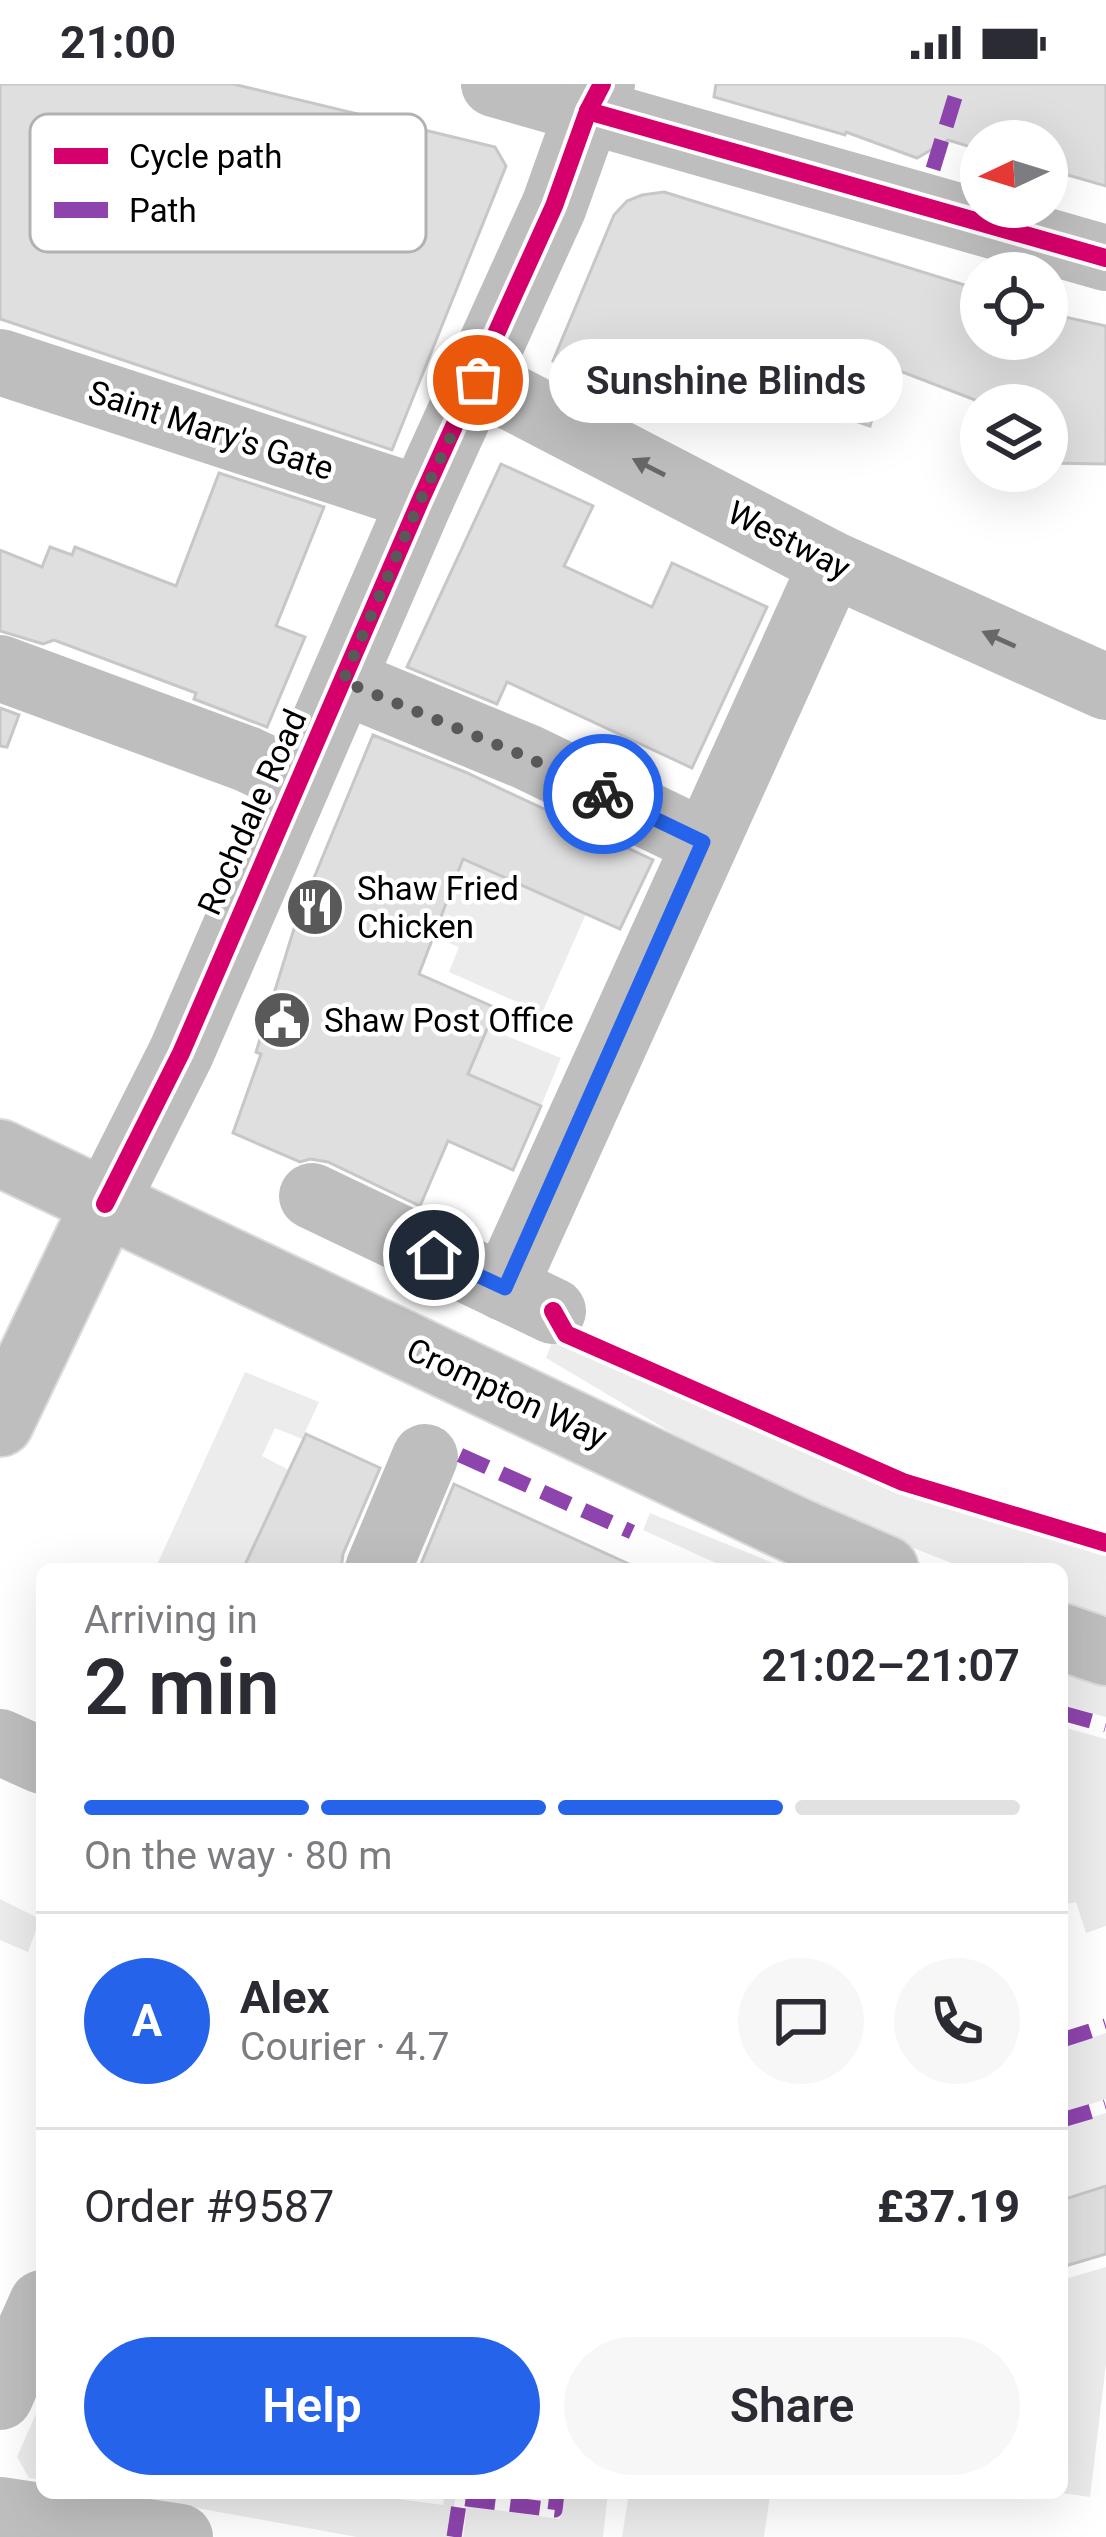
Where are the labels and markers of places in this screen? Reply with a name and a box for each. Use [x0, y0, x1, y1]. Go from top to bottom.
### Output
pin [427, 329, 529, 431]
callout: Sunshine Blinds [550, 338, 904, 422]
place label: Shaw Fried Chicken [357, 869, 519, 946]
restaurant icon: Shaw Fried Chicken [284, 876, 346, 938]
public building icon: Shaw Post Office [251, 989, 313, 1051]
place label: Shaw Post Office [324, 1001, 574, 1040]
pin [383, 1204, 485, 1306]

